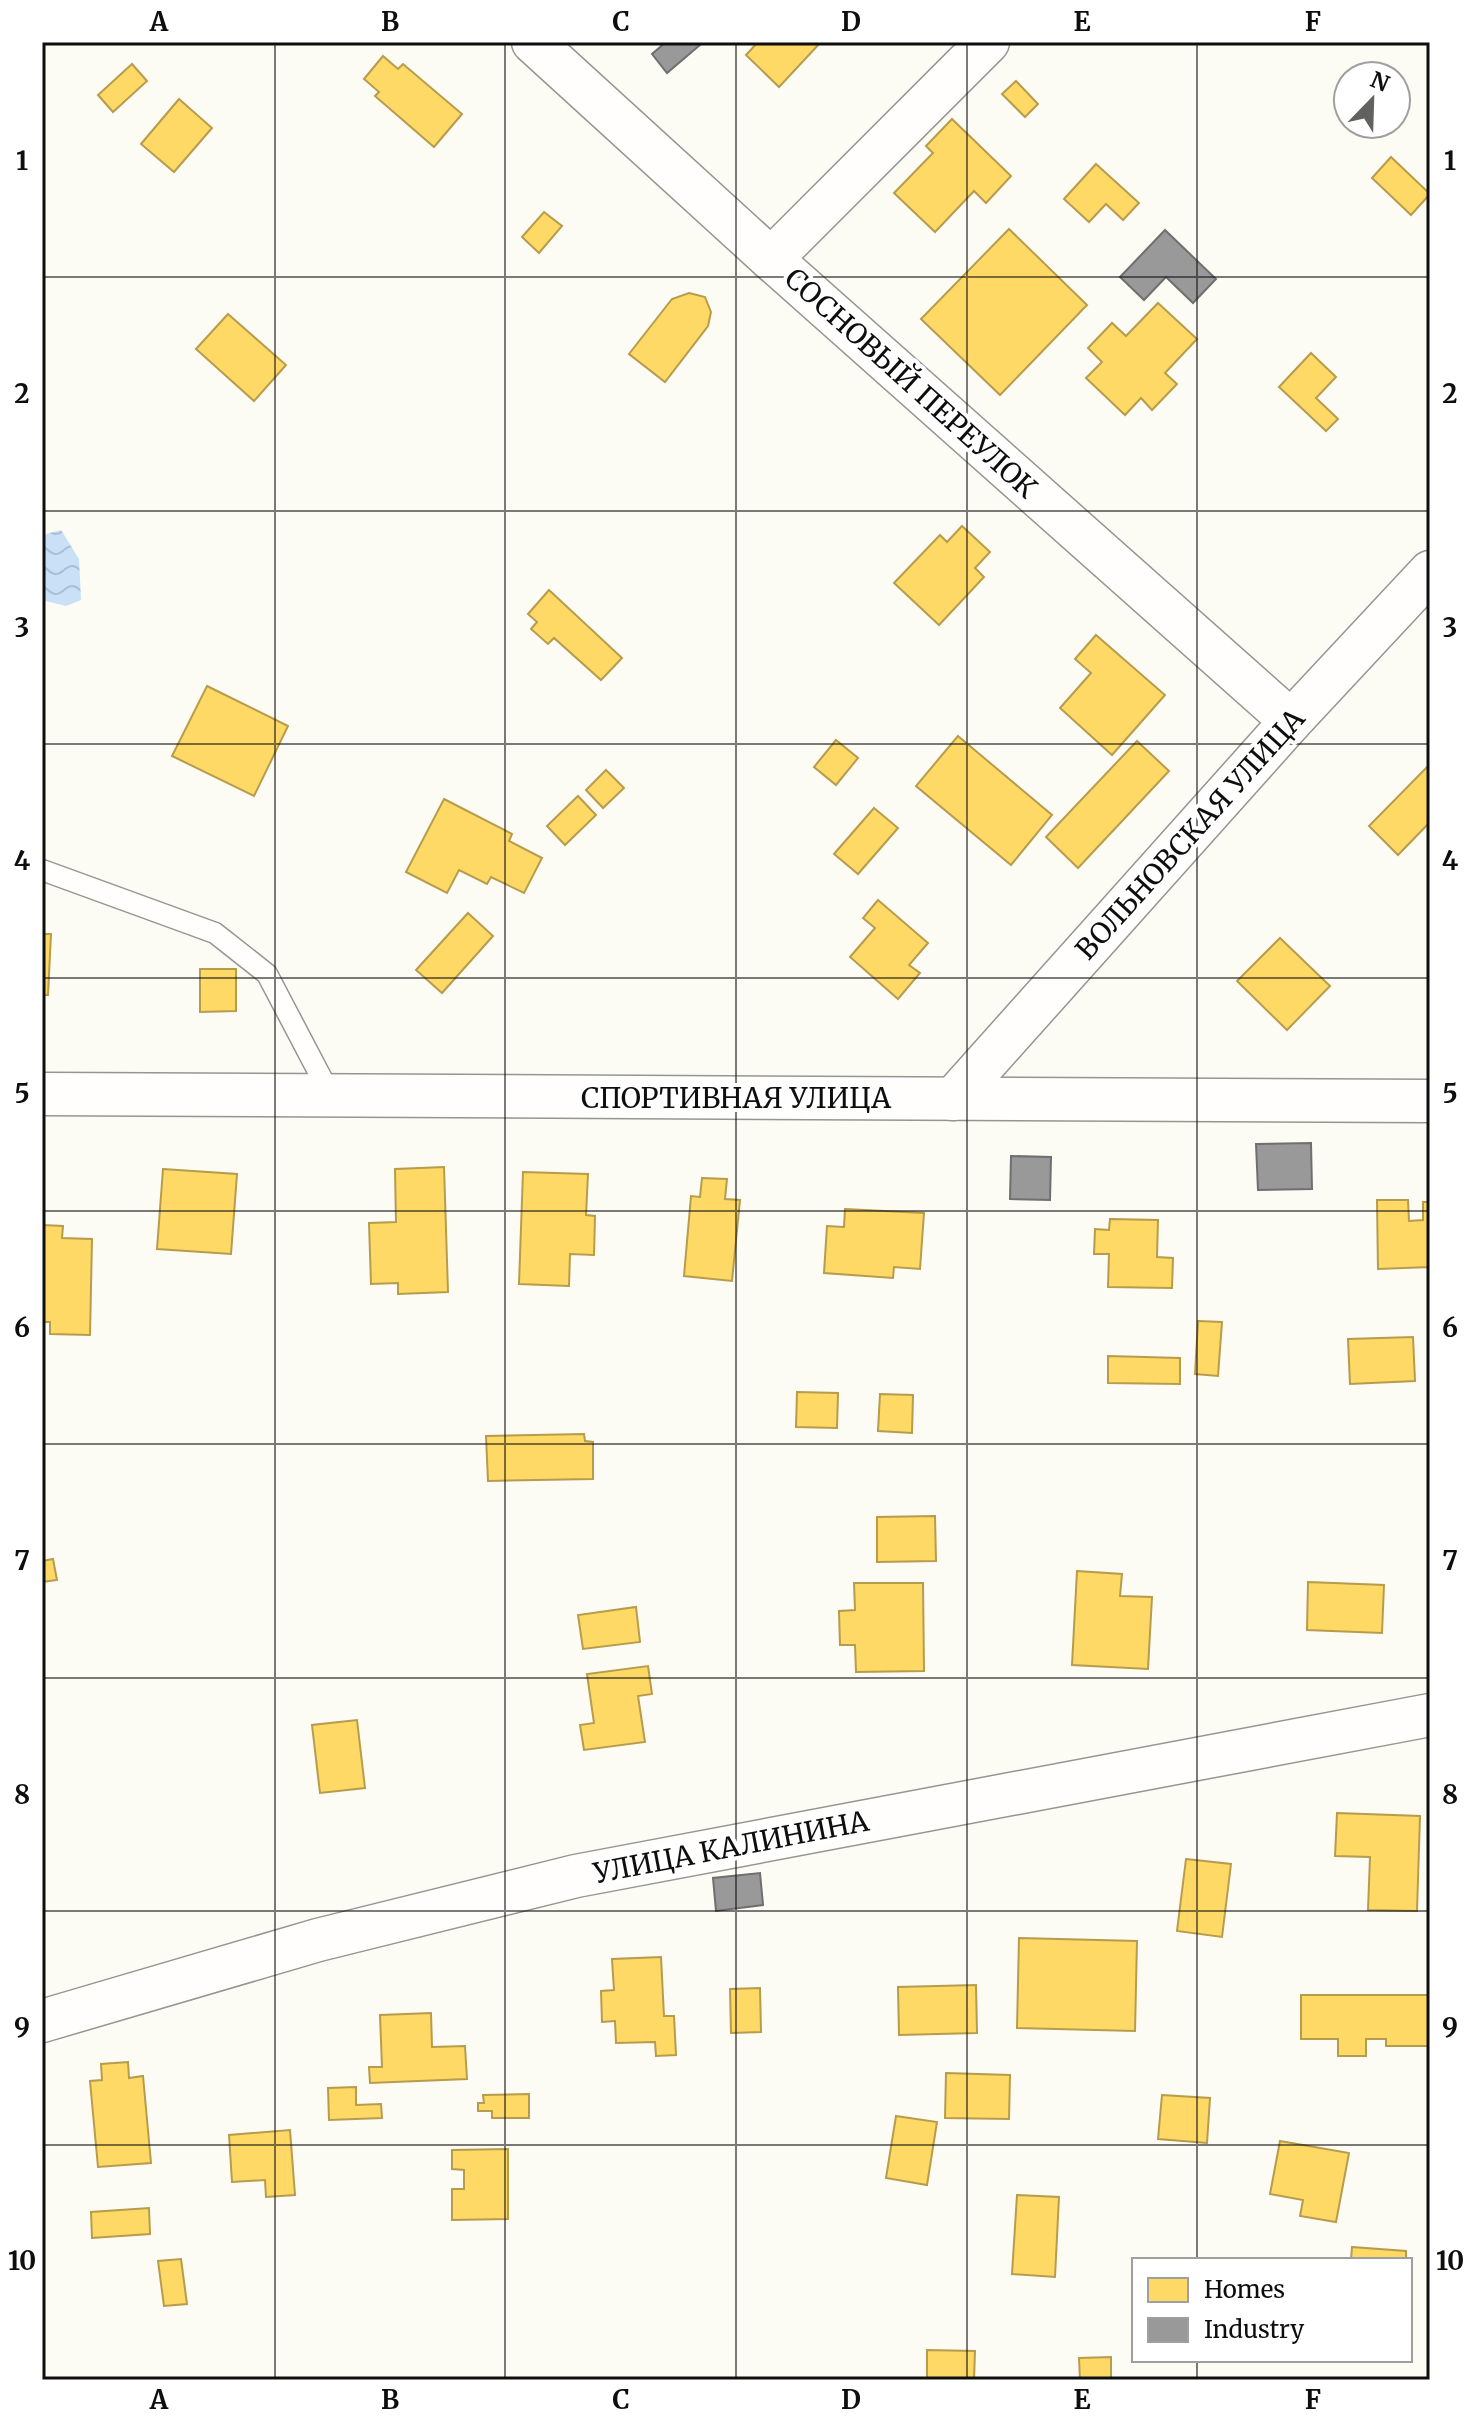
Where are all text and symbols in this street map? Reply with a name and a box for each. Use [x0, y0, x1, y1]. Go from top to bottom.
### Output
text: A [149, 5, 169, 38]
text: B [381, 5, 399, 38]
text: C [612, 5, 630, 38]
text: D [841, 5, 861, 38]
text: E [1074, 5, 1091, 38]
text: F [1305, 5, 1321, 38]
north arrow [1332, 60, 1412, 140]
text: N [1366, 65, 1394, 98]
text: 1 [16, 144, 28, 177]
text: 1 [1444, 144, 1456, 177]
street label: СОСНОВЫЙ ПЕРЕУЛОК [777, 260, 1045, 506]
text: 2 [14, 377, 30, 410]
text: 2 [1442, 377, 1458, 410]
text: 3 [15, 611, 29, 644]
text: 3 [1443, 611, 1457, 644]
street label: ВОЛЬНОВСКАЯ УЛИЦА [1068, 701, 1312, 967]
text: 4 [14, 844, 31, 877]
text: 4 [1442, 844, 1459, 877]
text: 5 [14, 1077, 30, 1110]
text: 5 [1442, 1077, 1458, 1110]
street label: СПОРТИВНАЯ УЛИЦА [581, 1080, 891, 1116]
text: 6 [14, 1311, 30, 1344]
text: 6 [1442, 1311, 1458, 1344]
text: 7 [14, 1544, 30, 1577]
text: 7 [1442, 1544, 1458, 1577]
text: 8 [14, 1778, 30, 1811]
text: 8 [1442, 1778, 1458, 1811]
street label: УЛИЦА КАЛИНИНА [589, 1803, 872, 1892]
text: 9 [14, 2011, 30, 2044]
text: 9 [1442, 2011, 1458, 2044]
text: 10 [8, 2244, 36, 2277]
text: 10 [1436, 2244, 1464, 2277]
legend [1132, 2258, 1412, 2362]
text: Homes [1204, 2274, 1285, 2305]
text: Industry [1204, 2314, 1304, 2345]
text: A [149, 2383, 169, 2416]
text: B [381, 2383, 399, 2416]
text: C [612, 2383, 630, 2416]
text: D [841, 2383, 861, 2416]
text: E [1074, 2383, 1091, 2416]
text: F [1305, 2383, 1321, 2416]

